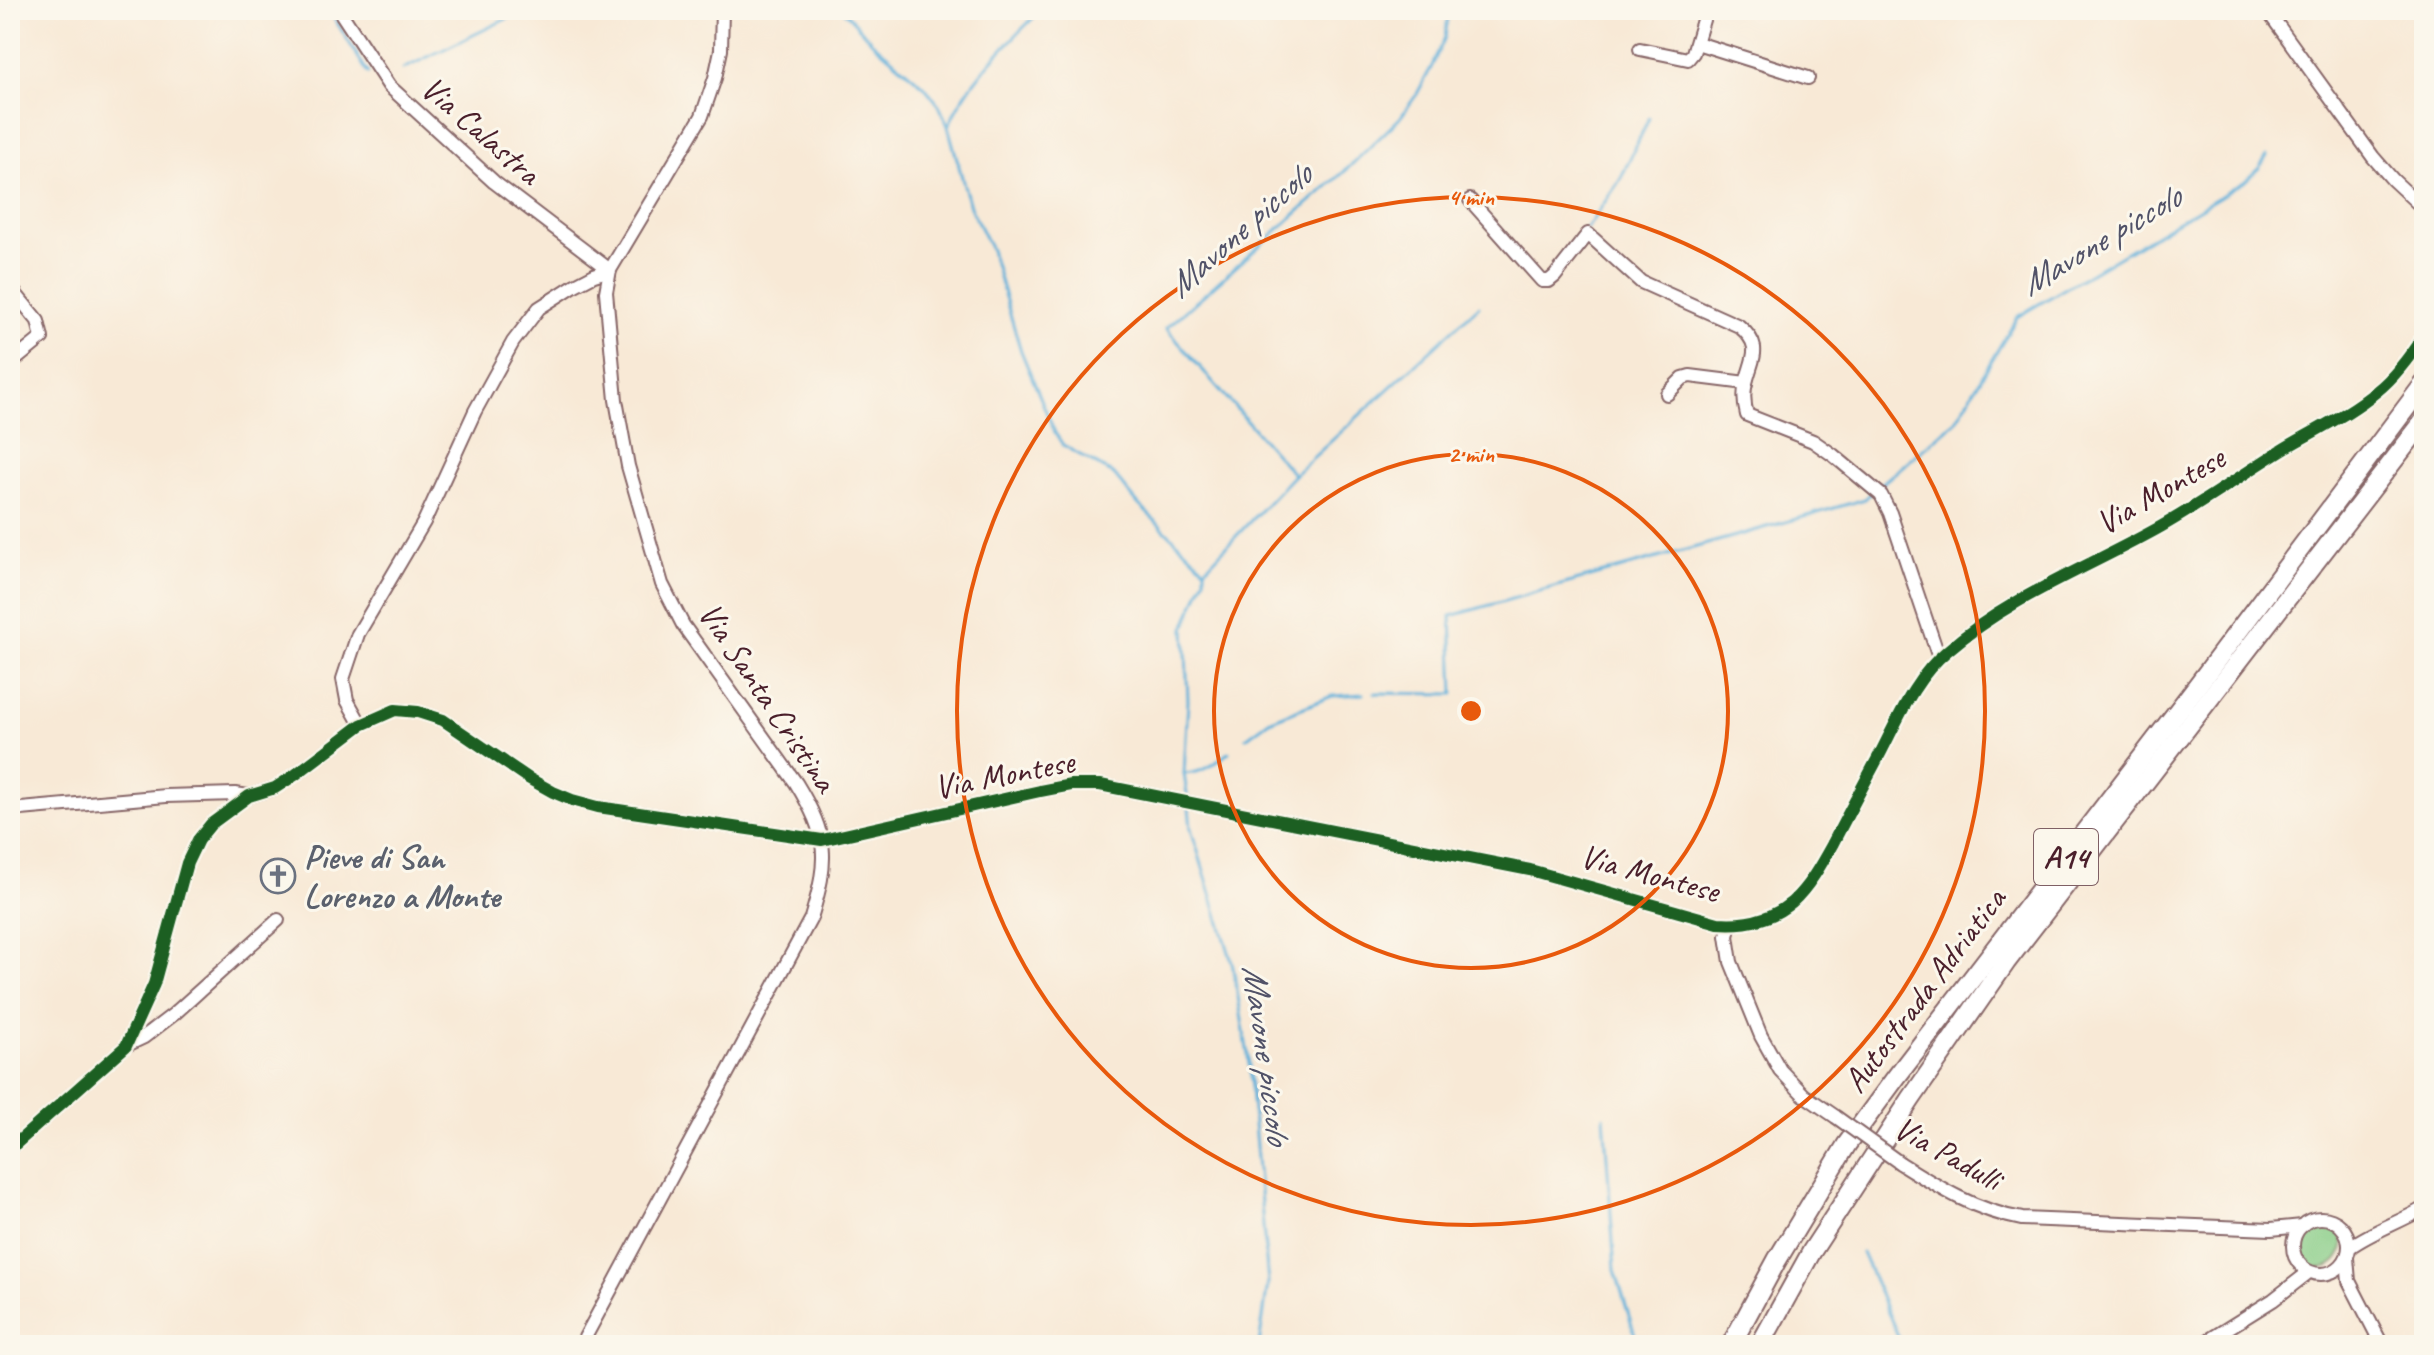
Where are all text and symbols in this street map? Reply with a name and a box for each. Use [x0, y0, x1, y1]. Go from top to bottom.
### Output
street label: Via Calastra [412, 66, 551, 195]
water label: Mavone piccolo [1157, 150, 1324, 307]
water label: Mavone piccolo [2011, 172, 2192, 306]
text: 4 min [1448, 182, 1495, 212]
street label: Via Montese [2088, 435, 2234, 544]
text: 2 min [1448, 439, 1495, 469]
street label: Via Santa Cristina [689, 594, 848, 802]
centre of rings [1457, 697, 1485, 725]
street label: Via Montese [930, 739, 1080, 809]
road number: A14 [2034, 829, 2098, 885]
street label: Via Montese [1576, 834, 1726, 913]
place label: Pieve di San Lorenzo a Monte [304, 835, 503, 917]
church icon: Pieve di San Lorenzo a Monte [259, 857, 297, 895]
street label: Autostrada Adriatica [1833, 877, 2016, 1101]
water label: Mavone piccolo [1232, 962, 1303, 1150]
street label: Via Padulli [1887, 1106, 2013, 1202]

